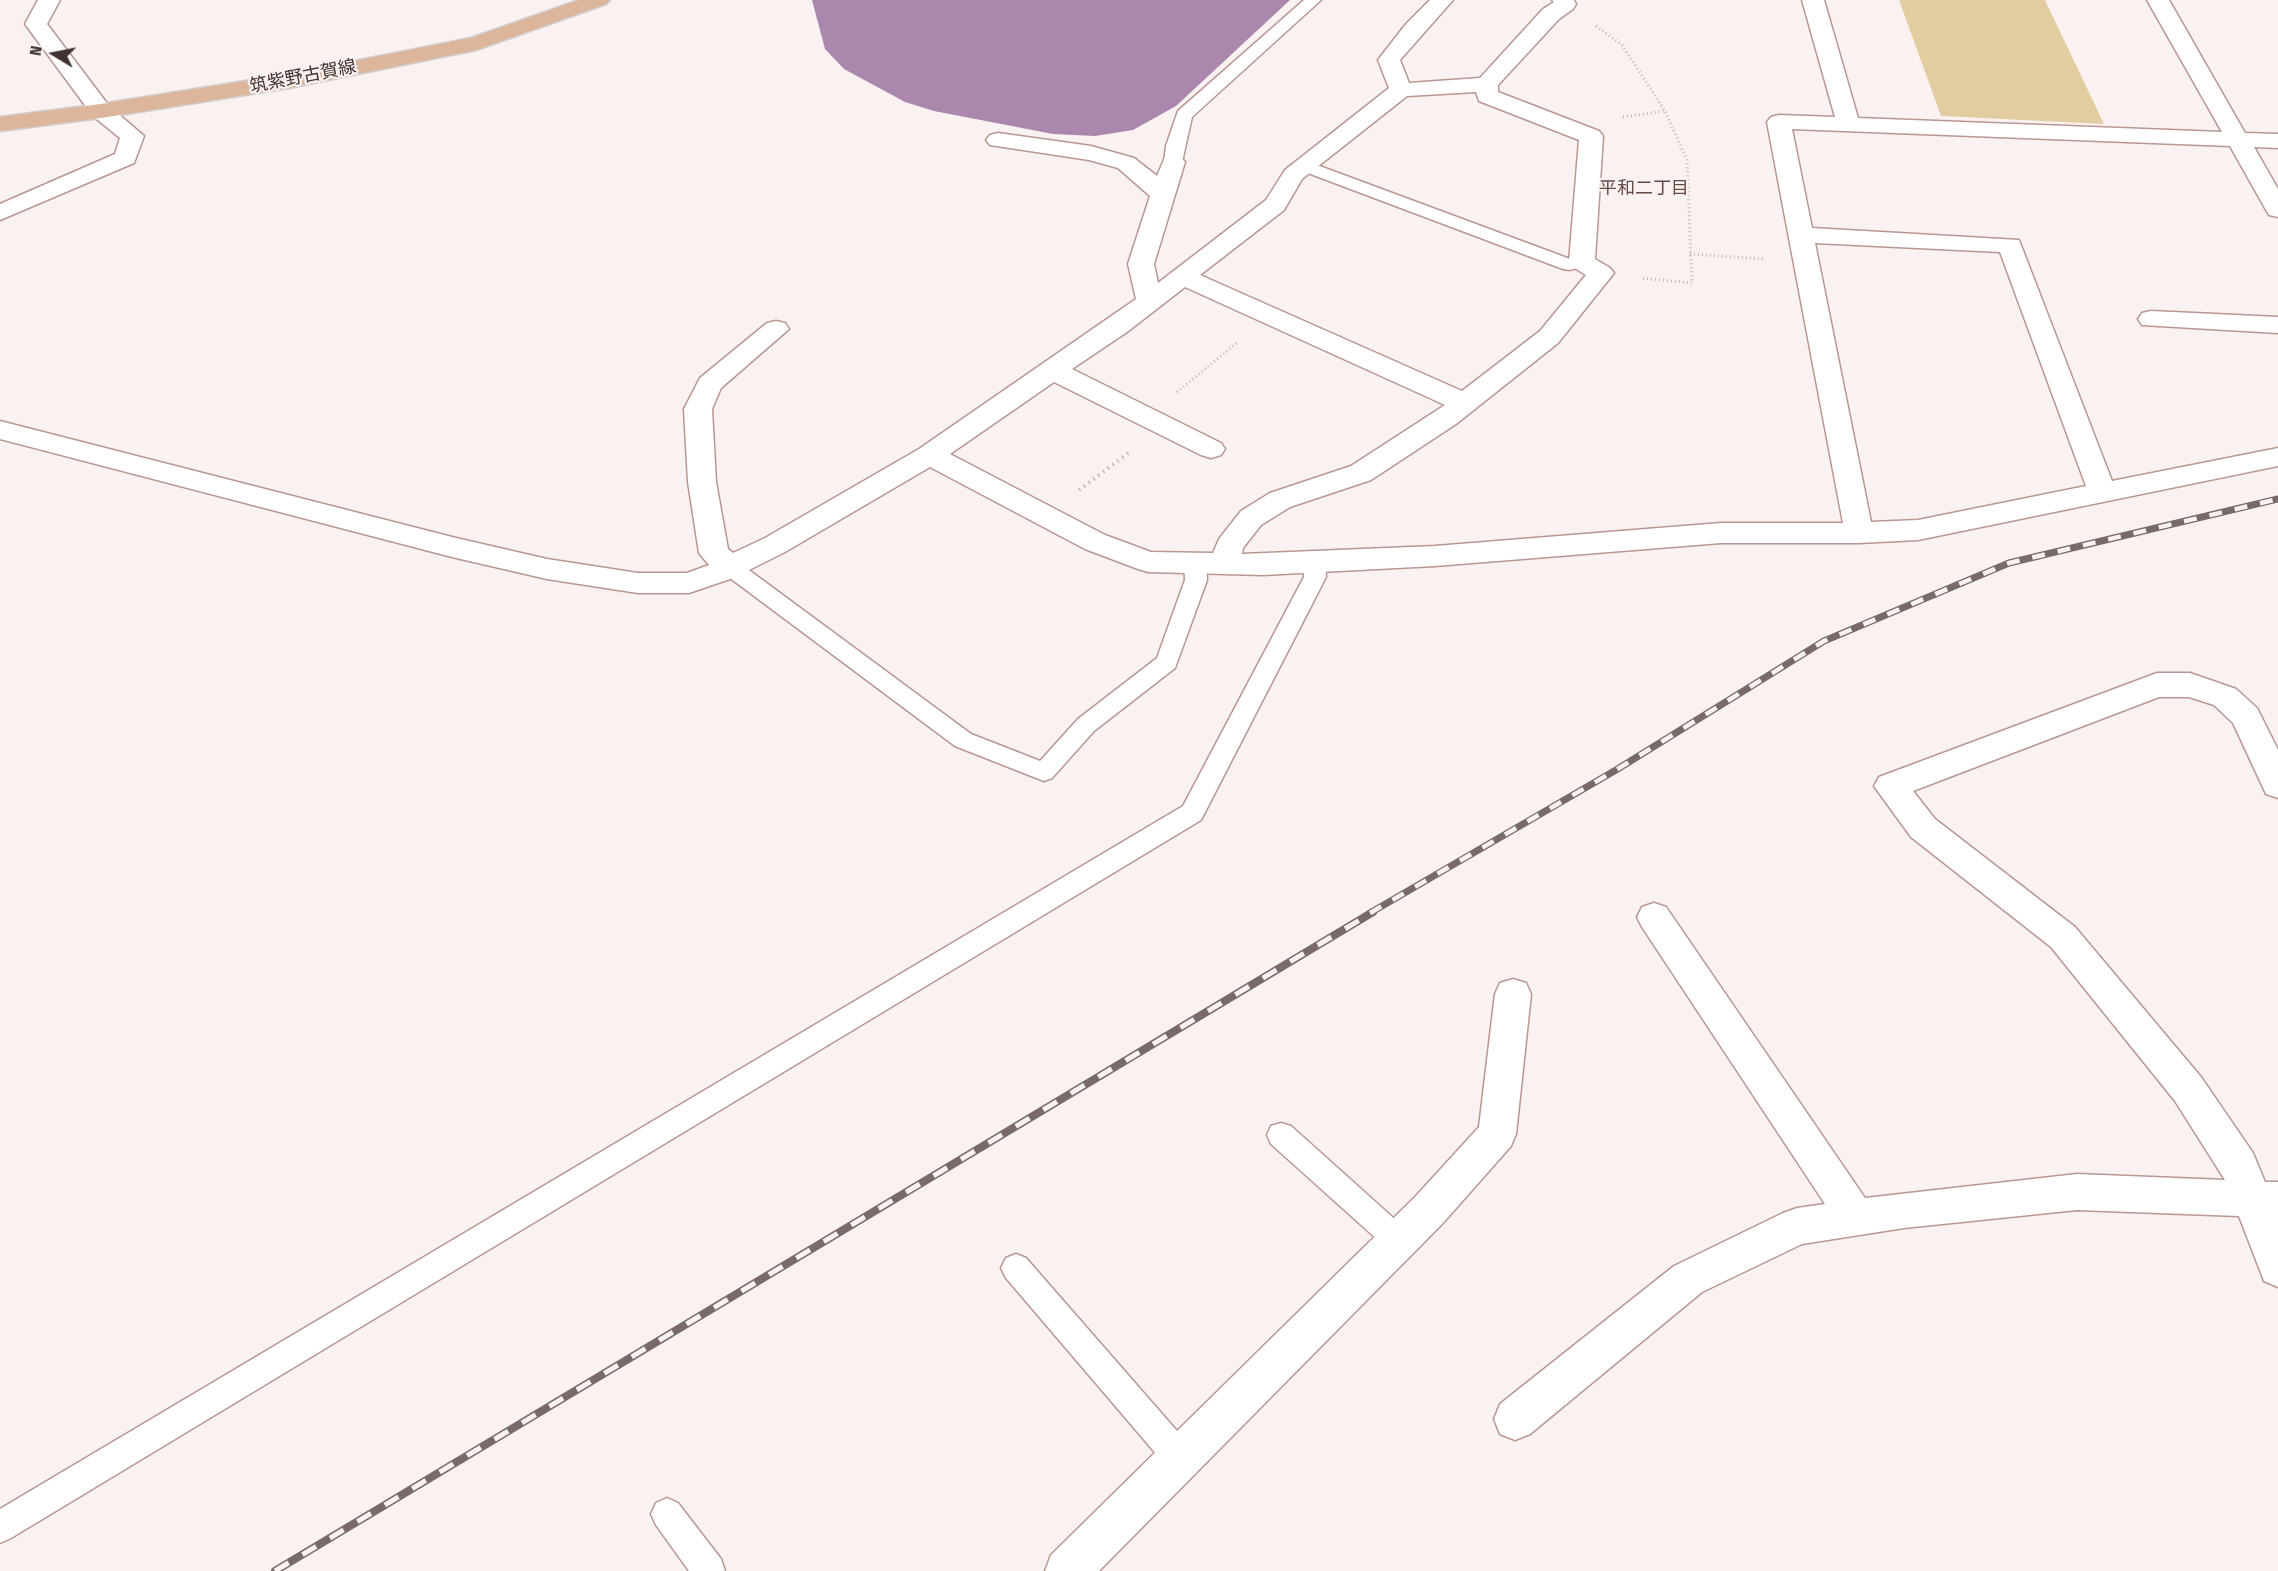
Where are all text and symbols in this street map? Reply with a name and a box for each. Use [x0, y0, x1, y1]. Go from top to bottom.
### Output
north arrow [24, 24, 84, 84]
text: N [26, 44, 46, 57]
street label: 筑紫野古賀線 [248, 56, 358, 98]
district label: 平和二丁目 [1599, 178, 1689, 200]

